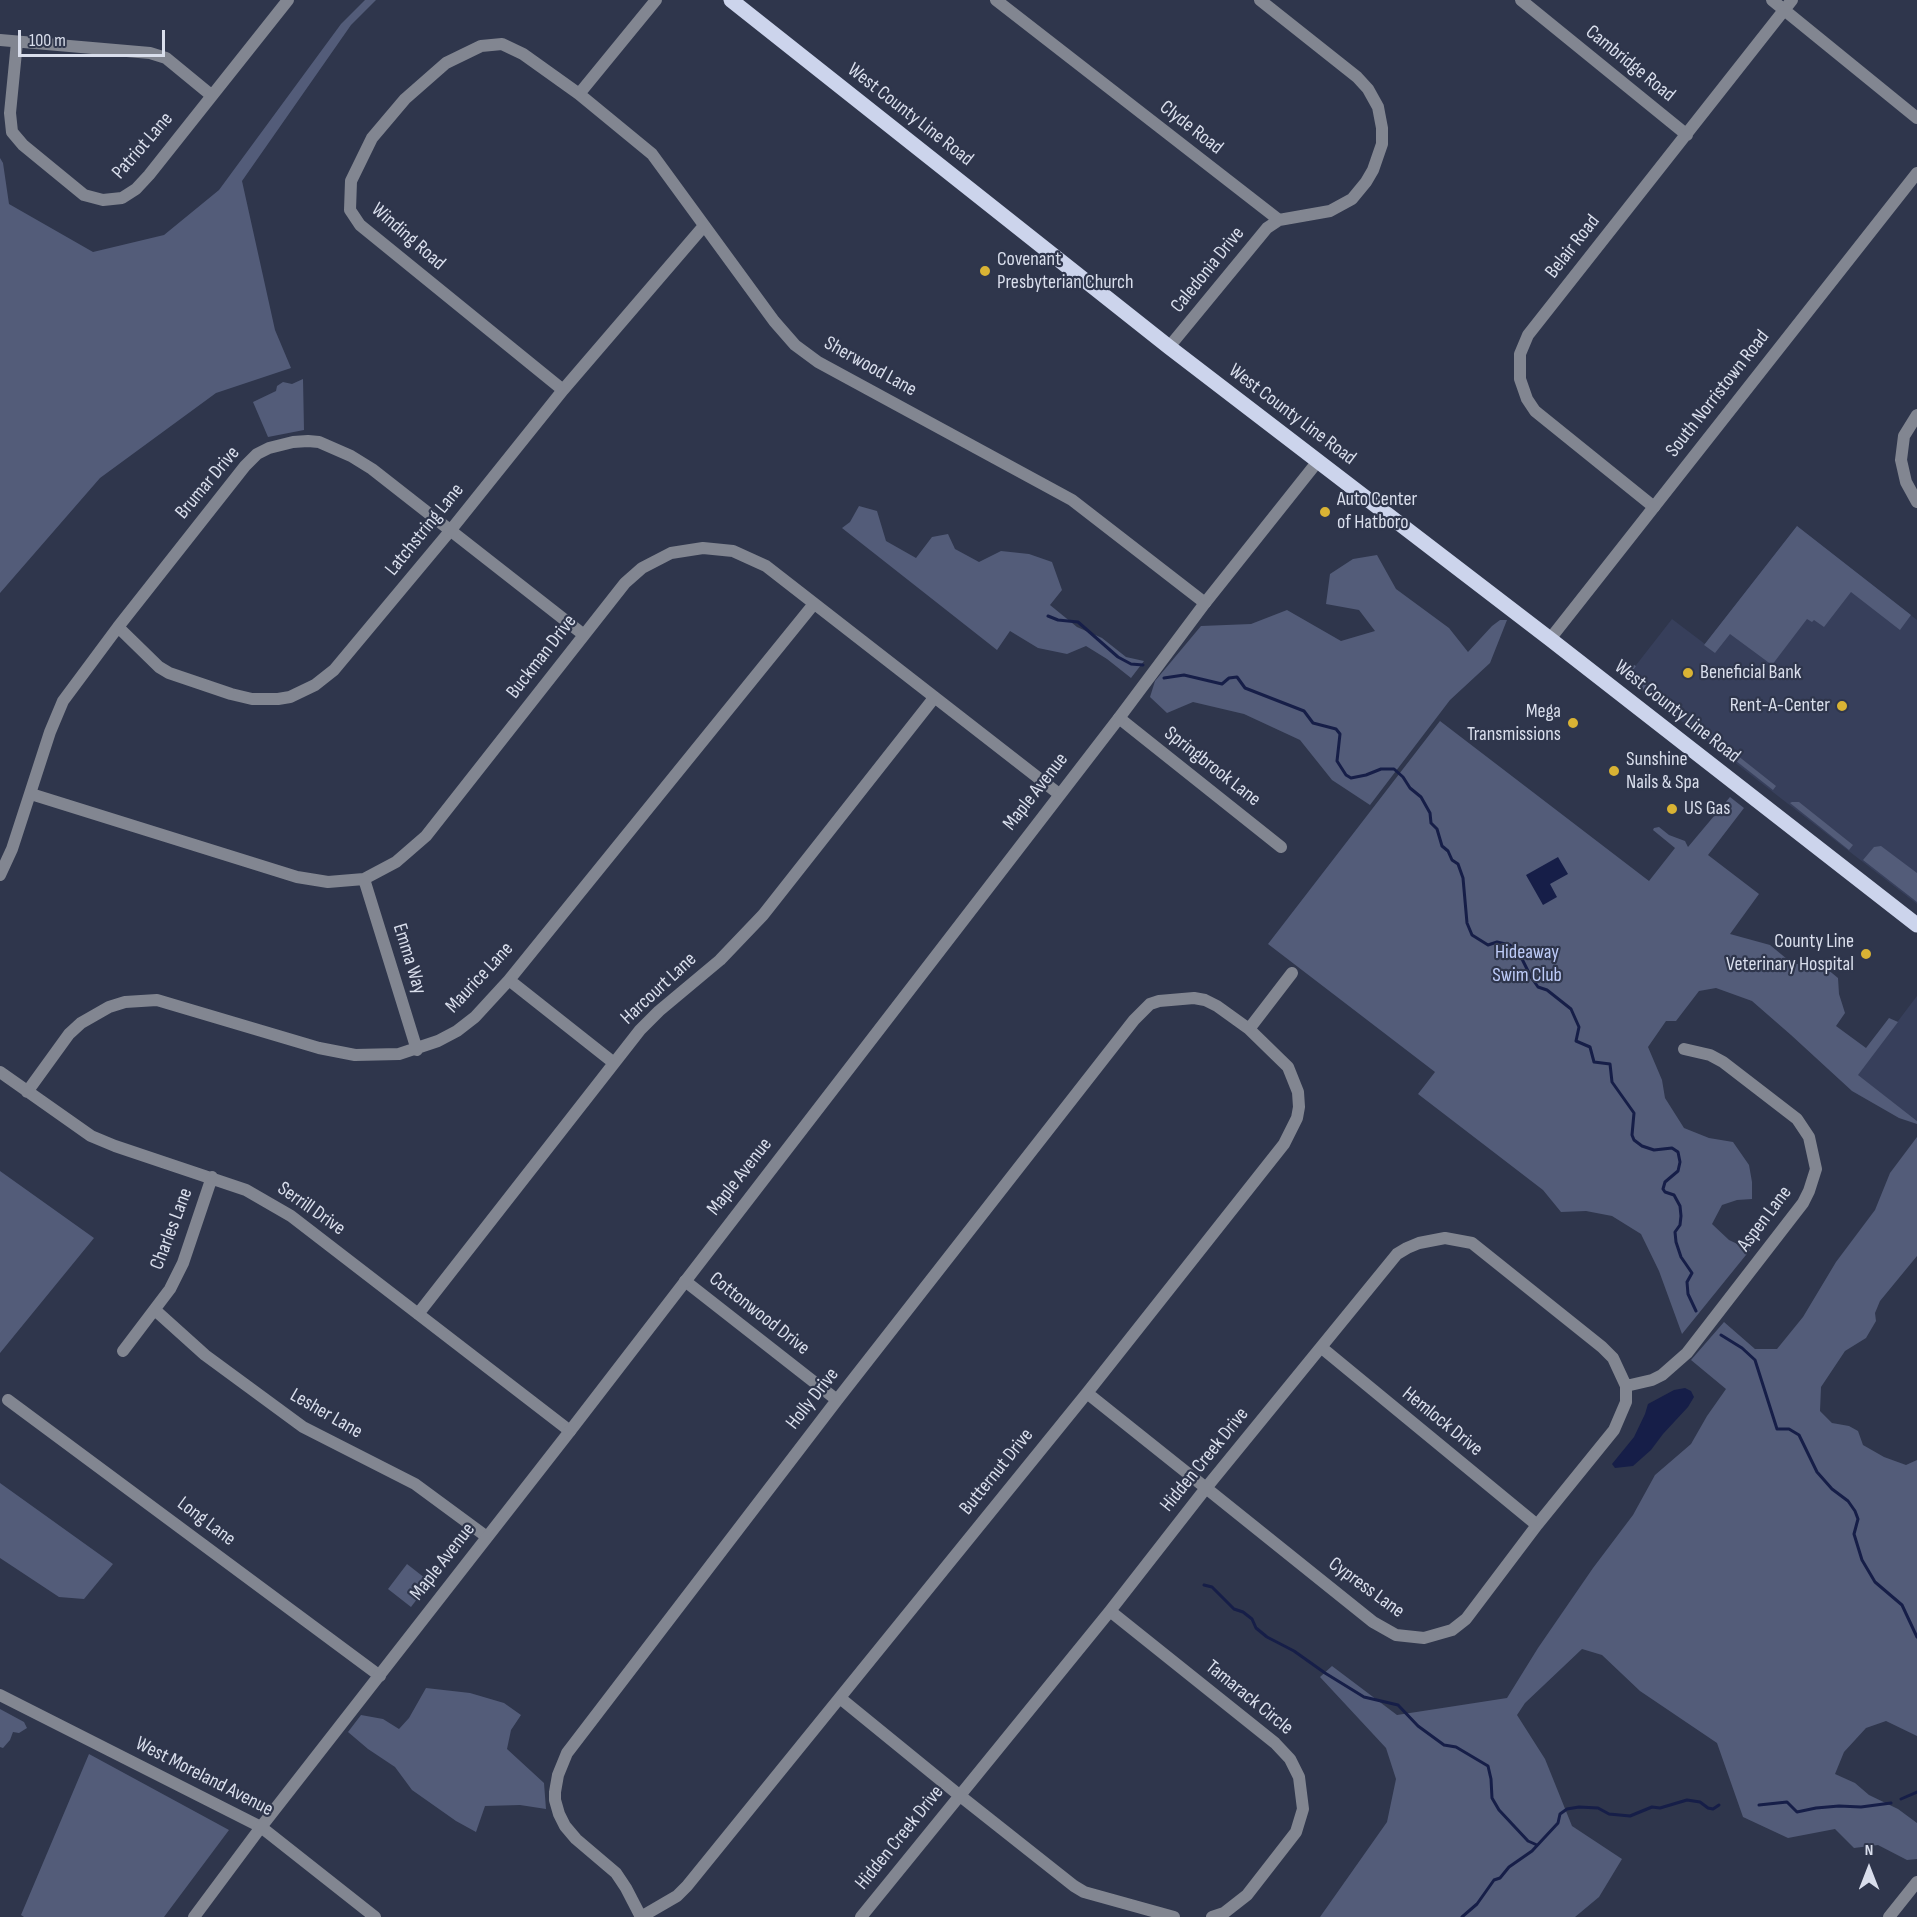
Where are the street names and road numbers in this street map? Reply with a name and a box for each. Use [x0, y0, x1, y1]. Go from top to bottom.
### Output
street label: Cambridge Road [1580, 21, 1680, 107]
street label: West County Line Road [842, 58, 978, 172]
street label: Clyde Road [1155, 96, 1227, 160]
street label: Patriot Lane [107, 108, 179, 184]
street label: Winding Road [366, 198, 450, 276]
street label: Belair Road [1541, 210, 1605, 284]
street label: Caledonia Drive [1166, 222, 1250, 318]
street label: South Norristown Road [1661, 326, 1775, 462]
street label: Sherwood Lane [820, 332, 920, 402]
street label: West County Line Road [1224, 359, 1360, 471]
street label: Brumar Drive [171, 442, 245, 524]
street label: Latchstring Lane [381, 479, 469, 581]
street label: Buckman Drive [502, 610, 582, 704]
street label: West County Line Road [1609, 655, 1745, 769]
street label: Springbrook Lane [1159, 722, 1265, 812]
street label: Maple Avenue [998, 748, 1074, 836]
street label: Emma Way [387, 921, 431, 997]
street label: Maurice Lane [441, 938, 519, 1018]
street label: Harcourt Lane [616, 948, 702, 1030]
street label: Maple Avenue [702, 1133, 778, 1221]
street label: Serrill Drive [272, 1177, 350, 1241]
street label: Aspen Lane [1733, 1182, 1797, 1256]
street label: Charles Lane [145, 1185, 199, 1273]
street label: Cottonwood Drive [704, 1267, 814, 1361]
street label: Holly Drive [781, 1363, 845, 1435]
street label: Hemlock Drive [1397, 1382, 1487, 1462]
street label: Lesher Lane [286, 1384, 366, 1444]
street label: Hidden Creek Drive [1156, 1403, 1254, 1517]
street label: Butternut Drive [955, 1424, 1039, 1520]
street label: Long Lane [172, 1492, 240, 1552]
street label: Maple Avenue [405, 1518, 481, 1606]
street label: Cypress Lane [1323, 1552, 1409, 1624]
street label: Tamarack Circle [1200, 1655, 1298, 1741]
street label: West Moreland Avenue [131, 1732, 277, 1822]
street label: Hidden Creek Drive [851, 1781, 949, 1895]

